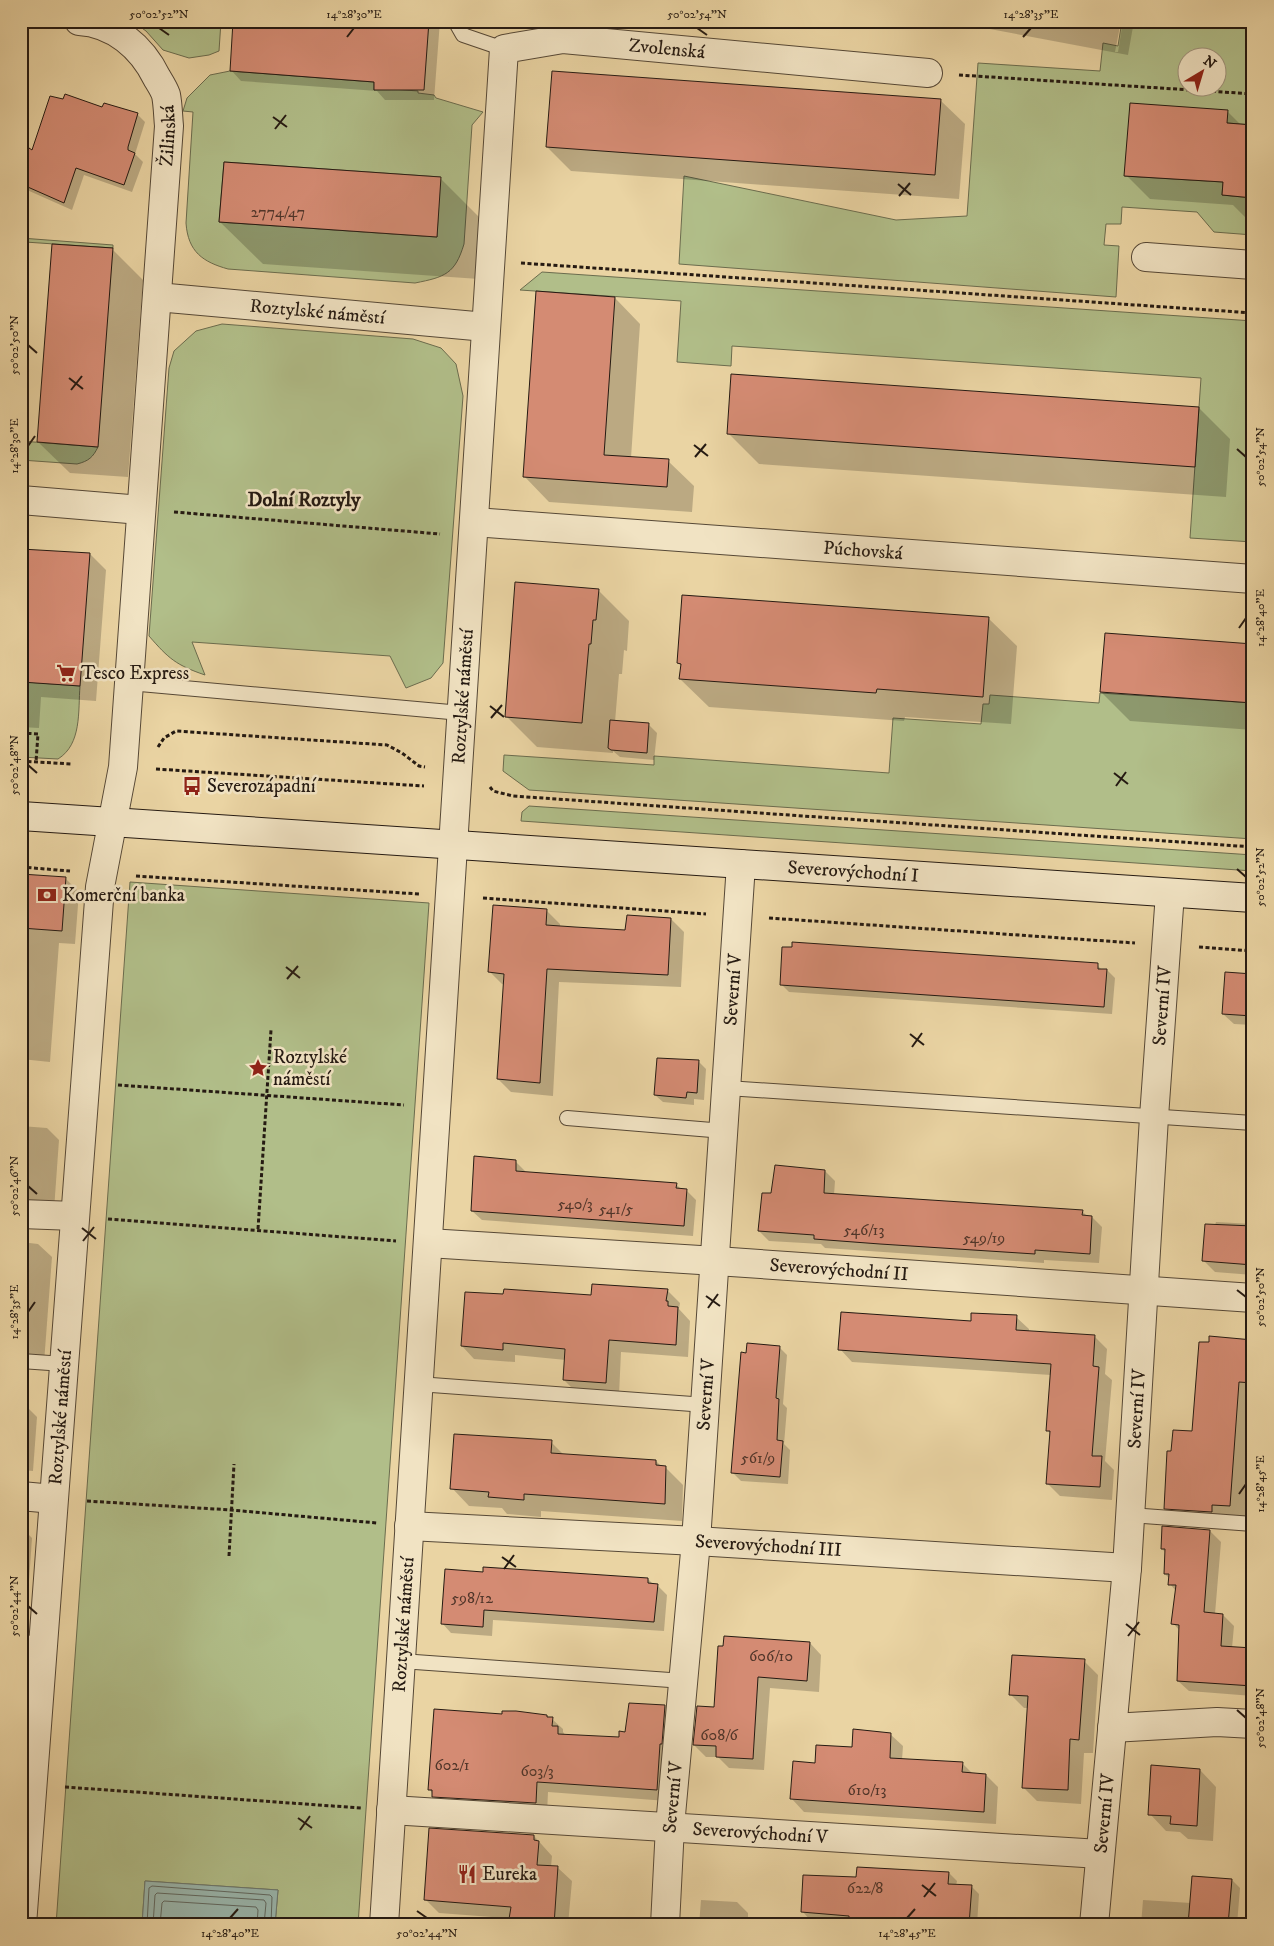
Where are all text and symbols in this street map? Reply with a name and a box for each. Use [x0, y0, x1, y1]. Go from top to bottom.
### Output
text: 50°02'52"N [129, 7, 189, 22]
text: 14°28'30"E [326, 7, 382, 22]
text: 50°02'54"N [667, 7, 727, 22]
text: 14°28'35"E [1003, 7, 1059, 22]
street label: Zvolenská [628, 34, 706, 64]
north arrow [1176, 48, 1226, 98]
text: N [1199, 52, 1220, 73]
street label: Žilinská [153, 104, 181, 167]
house number: 2774/47 [251, 202, 305, 222]
street label: Roztylské náměstí [249, 294, 387, 329]
text: 50°02'50"N [7, 315, 22, 375]
text: 14°28'30"E [7, 418, 22, 474]
text: 50°02'54"N [1253, 427, 1268, 487]
district label: Dolní Roztyly [248, 488, 361, 513]
street label: Púchovská [822, 536, 904, 565]
text: 14°28'40"E [1253, 589, 1268, 647]
street label: Roztylské náměstí [447, 627, 478, 765]
supermarket icon: Tesco Express [55, 662, 77, 684]
place label: Tesco Express [81, 662, 189, 685]
text: 50°02'48"N [7, 735, 22, 795]
bus stop icon: Severozápadní [181, 775, 203, 797]
place label: Severozápadní [207, 775, 317, 798]
text: 50°02'52"N [1253, 847, 1268, 907]
street label: Severovýchodní I [787, 856, 920, 887]
bank icon: Komerční banka [36, 884, 58, 906]
place label: Komerční banka [62, 884, 185, 907]
street label: Severní V [719, 952, 747, 1026]
street label: Severní IV [1148, 964, 1176, 1046]
place label: Roztylské náměstí [273, 1046, 347, 1091]
place icon: Roztylské náměstí [247, 1057, 269, 1079]
text: 50°02'46"N [7, 1156, 22, 1216]
house number: 540/3 [557, 1194, 593, 1214]
house number: 541/5 [599, 1199, 633, 1219]
house number: 546/13 [844, 1220, 884, 1240]
house number: 549/19 [963, 1228, 1005, 1248]
street label: Severovýchodní II [769, 1253, 909, 1286]
text: 50°02'50"N [1253, 1267, 1268, 1327]
text: 14°28'35"E [7, 1284, 22, 1340]
street label: Roztylské náměstí [44, 1348, 77, 1486]
street label: Severní V [692, 1357, 720, 1431]
street label: Severní IV [1123, 1367, 1150, 1449]
house number: 561/9 [741, 1448, 775, 1468]
text: 14°28'45"E [1253, 1455, 1268, 1513]
street label: Severovýchodní III [694, 1529, 843, 1562]
street label: Roztylské náměstí [387, 1555, 419, 1693]
text: 50°02'44"N [7, 1575, 22, 1637]
house number: 598/12 [451, 1588, 493, 1608]
house number: 606/10 [749, 1646, 793, 1666]
text: 50°02'48"N [1253, 1688, 1268, 1748]
house number: 608/6 [700, 1725, 738, 1745]
house number: 602/1 [434, 1755, 470, 1775]
street label: Severní V [658, 1759, 687, 1834]
house number: 603/3 [520, 1761, 554, 1781]
street label: Severní IV [1089, 1772, 1120, 1854]
house number: 610/13 [848, 1780, 886, 1800]
street label: Severovýchodní V [692, 1817, 830, 1849]
restaurant icon: Eureka [456, 1863, 478, 1885]
place label: Eureka [482, 1863, 537, 1886]
house number: 622/8 [847, 1878, 883, 1898]
text: 14°28'40"E [201, 1926, 259, 1941]
text: 50°02'44"N [396, 1926, 458, 1941]
text: 14°28'45"E [878, 1926, 936, 1941]

